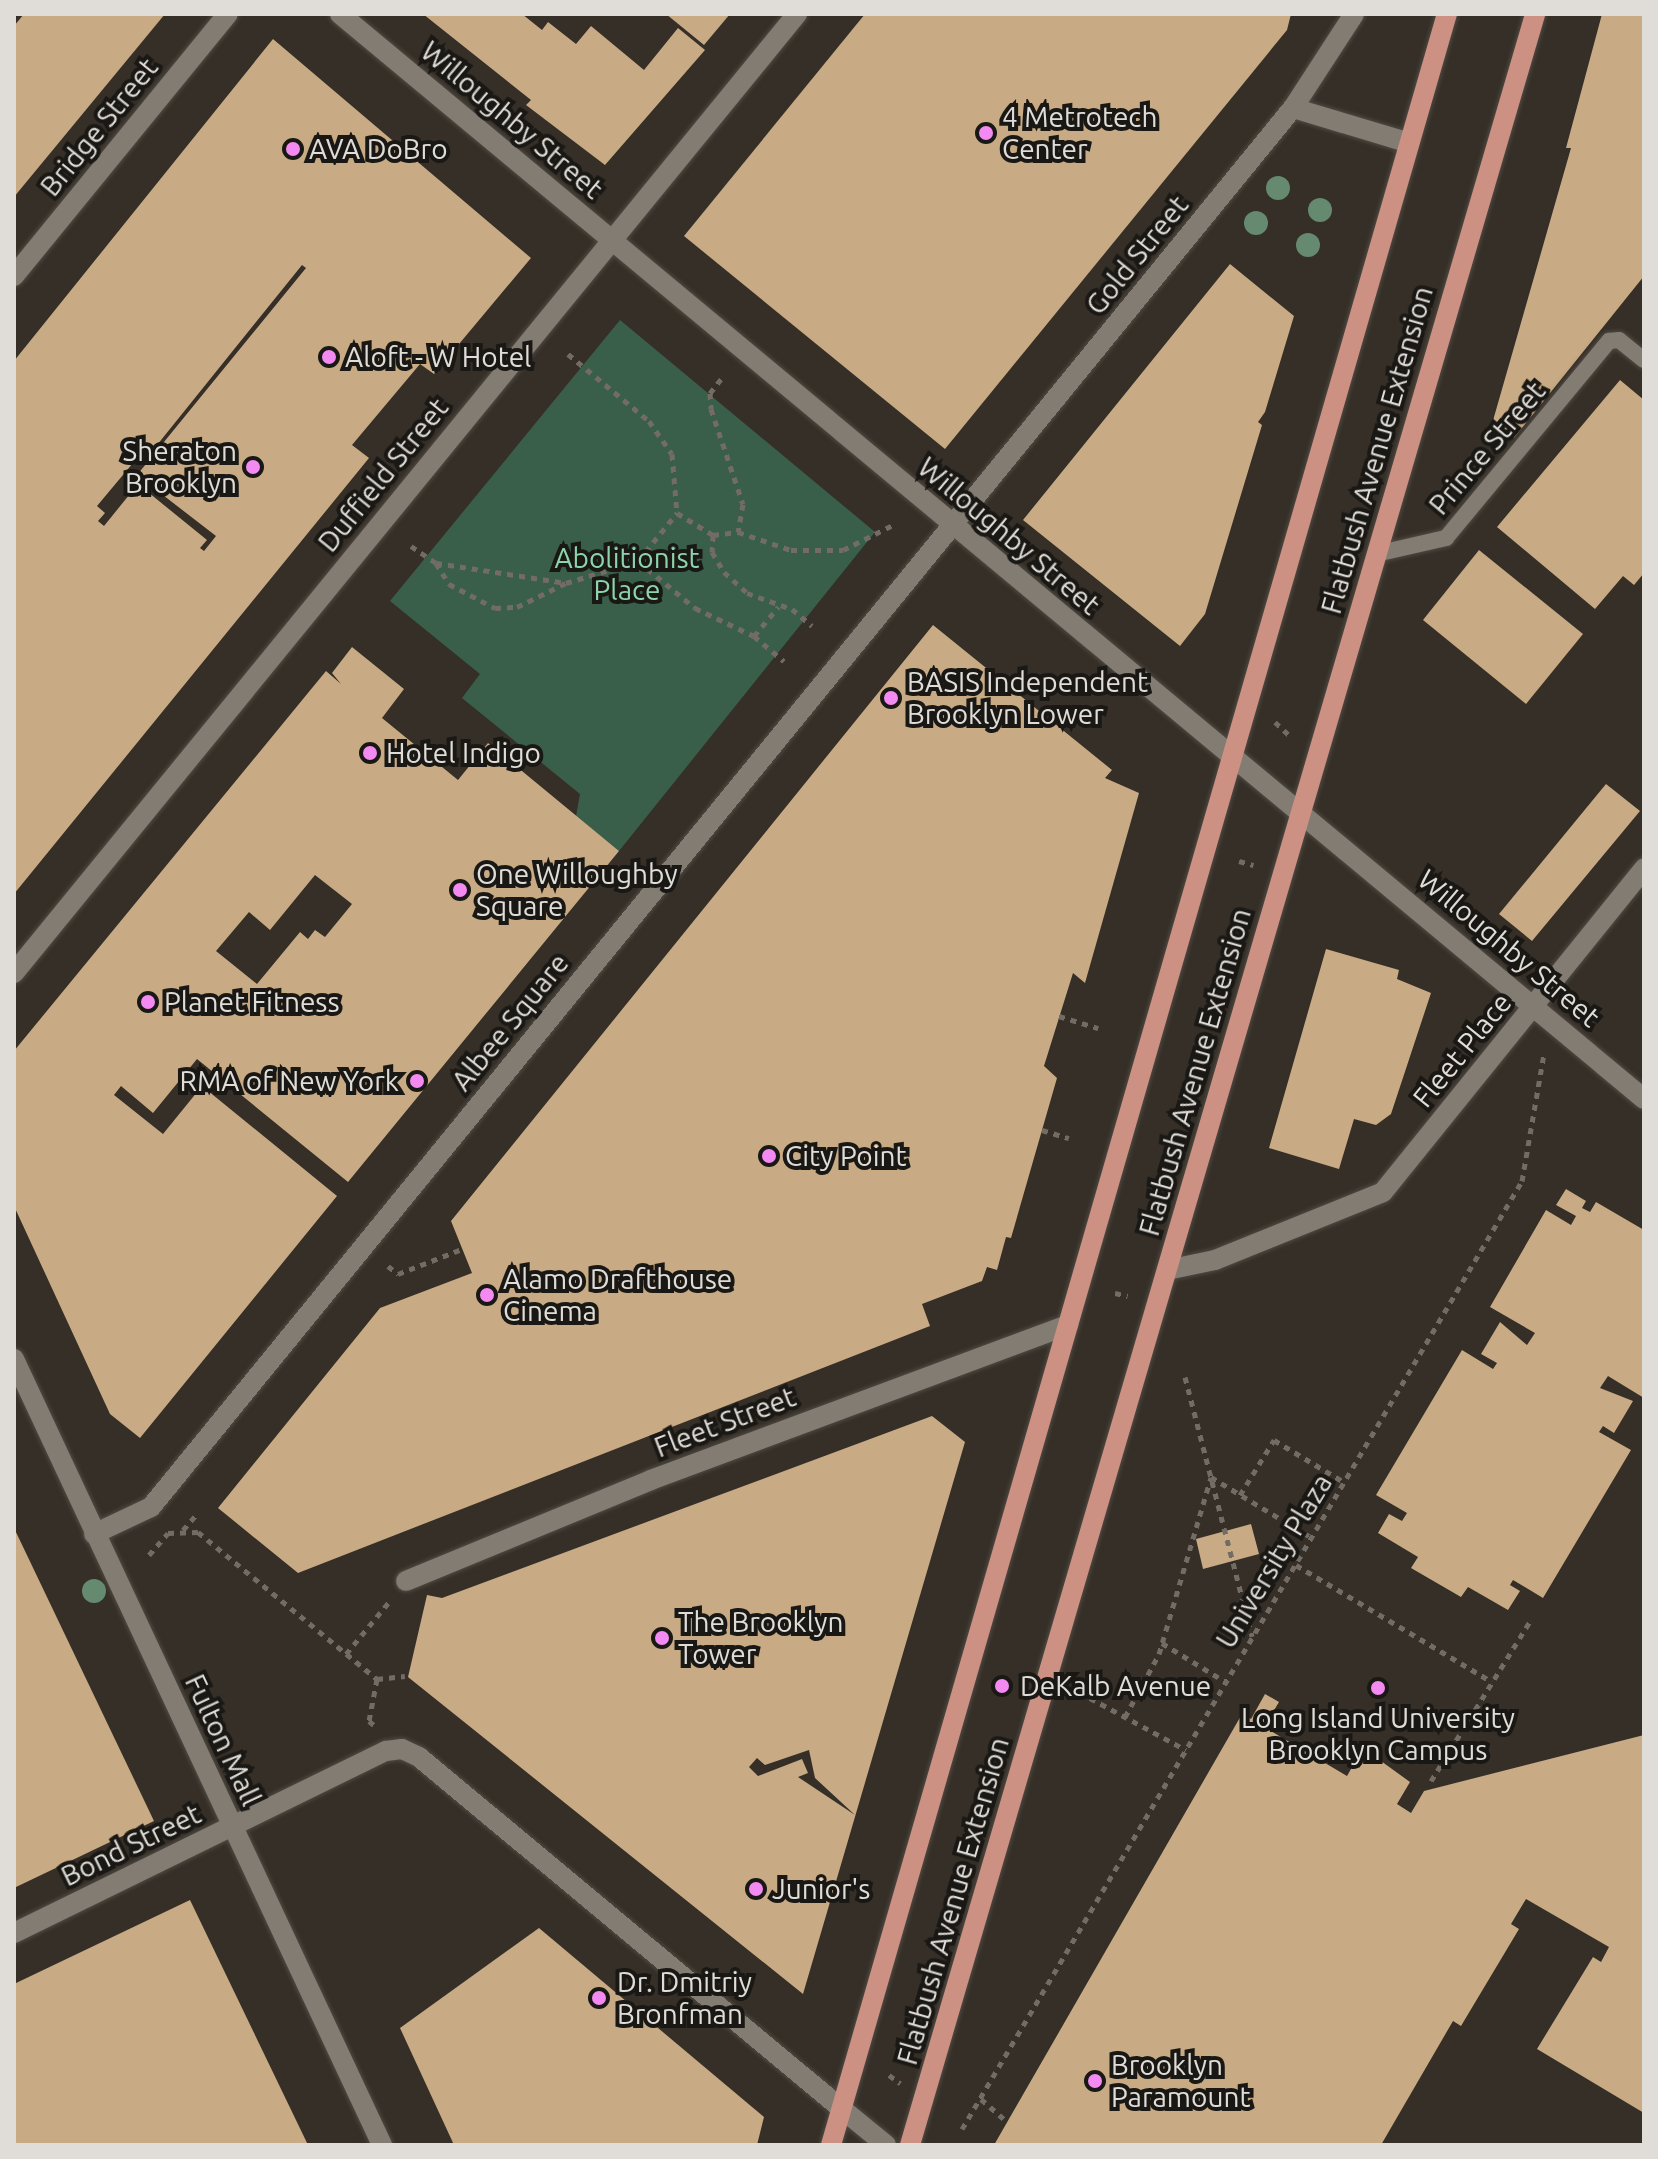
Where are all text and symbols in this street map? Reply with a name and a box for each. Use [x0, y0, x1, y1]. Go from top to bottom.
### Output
street label: Willoughby Street [414, 34, 610, 206]
street label: Bridge Street [33, 51, 165, 203]
place label: 4 Metrotech Center [1002, 100, 1157, 166]
marker: 4 Metrotech Center [977, 124, 995, 142]
place label: AVA DoBro [309, 132, 448, 166]
marker: AVA DoBro [284, 140, 302, 158]
street label: Gold Street [1079, 189, 1195, 321]
street label: Flatbush Avenue Extension [1314, 282, 1440, 618]
place label: Aloft - W Hotel [345, 340, 531, 374]
marker: Aloft - W Hotel [320, 348, 338, 366]
street label: Prince Street [1422, 375, 1552, 521]
street label: Duffield Street [311, 392, 455, 558]
place label: Sheraton Brooklyn [123, 434, 237, 500]
street label: Willoughby Street [911, 450, 1107, 622]
marker: Sheraton Brooklyn [244, 458, 262, 476]
park label: Abolitionist Place [554, 541, 700, 607]
place label: BASIS Independent Brooklyn Lower [907, 665, 1148, 731]
marker: BASIS Independent Brooklyn Lower [882, 689, 900, 707]
place label: Hotel Indigo [386, 736, 541, 770]
marker: Hotel Indigo [361, 744, 379, 762]
place label: One Willoughby Square [476, 857, 678, 923]
street label: Willoughby Street [1411, 862, 1607, 1034]
marker: One Willoughby Square [451, 881, 469, 899]
street label: Flatbush Avenue Extension [1132, 904, 1258, 1240]
street label: Albee Square [444, 947, 576, 1097]
place label: Planet Fitness [164, 985, 340, 1019]
street label: Fleet Place [1406, 986, 1518, 1114]
marker: Planet Fitness [139, 993, 157, 1011]
place label: RMA of New York [179, 1064, 399, 1098]
marker: RMA of New York [406, 1070, 428, 1092]
place label: City Point [785, 1139, 907, 1173]
marker: City Point [760, 1147, 778, 1165]
place label: Alamo Drafthouse Cinema [503, 1262, 732, 1328]
marker: Alamo Drafthouse Cinema [478, 1286, 496, 1304]
street label: Fleet Street [650, 1380, 800, 1464]
street label: University Plaza [1209, 1468, 1339, 1654]
place label: The Brooklyn Tower [678, 1605, 843, 1671]
marker: The Brooklyn Tower [653, 1629, 671, 1647]
street label: Fulton Mall [178, 1669, 268, 1811]
place label: DeKalb Avenue [1020, 1669, 1211, 1703]
marker: DeKalb Avenue [991, 1675, 1013, 1697]
marker: Long Island University Brooklyn Campus [1369, 1679, 1387, 1697]
place label: Long Island University Brooklyn Campus [1241, 1701, 1515, 1767]
street label: Flatbush Avenue Extension [890, 1733, 1016, 2069]
street label: Bond Street [56, 1797, 206, 1893]
place label: Junior's [772, 1872, 870, 1906]
marker: Junior's [747, 1880, 765, 1898]
place label: Dr. Dmitriy Bronfman [617, 1965, 752, 2031]
marker: Dr. Dmitriy Bronfman [588, 1987, 610, 2009]
place label: Brooklyn Paramount [1111, 2048, 1250, 2114]
marker: Brooklyn Paramount [1086, 2072, 1104, 2090]

